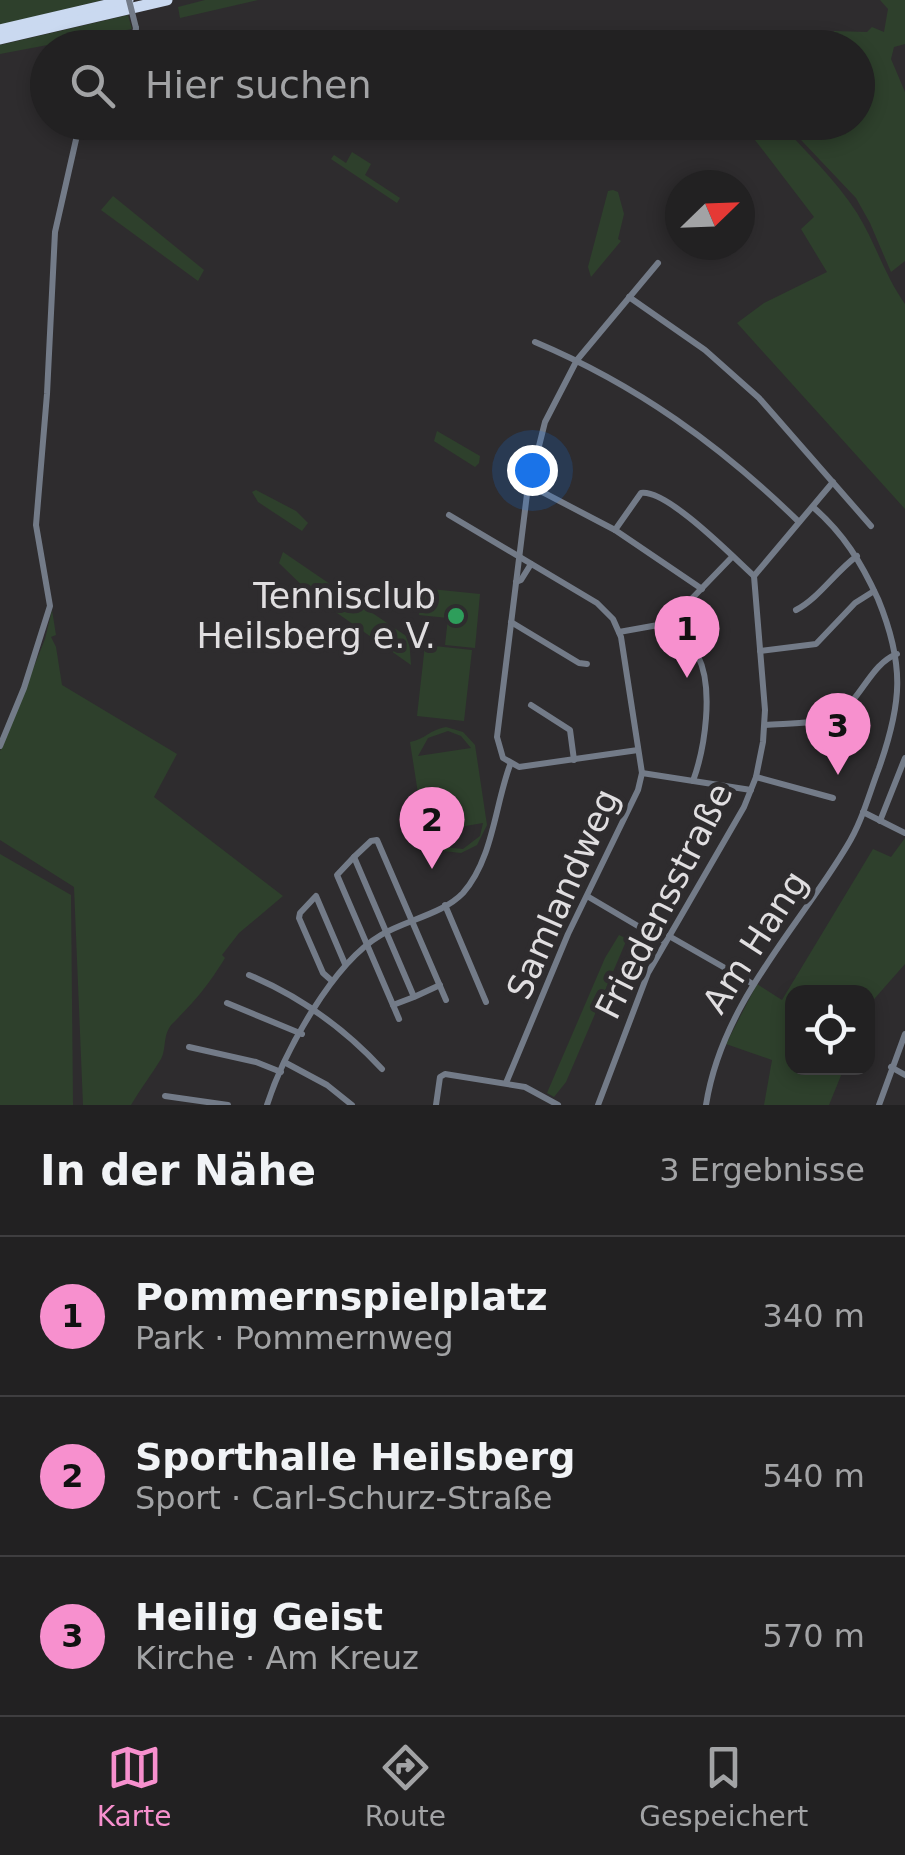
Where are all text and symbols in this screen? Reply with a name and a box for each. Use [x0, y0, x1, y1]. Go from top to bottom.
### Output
search box [30, 30, 875, 140]
icon: search [65, 58, 120, 113]
text: Hier suchen [145, 63, 372, 107]
north arrow [665, 170, 755, 260]
your location [507, 445, 558, 496]
place label: Tennisclub Heilsberg e.V. [196, 576, 436, 656]
pin: 1 [654, 596, 720, 678]
marker: Tennisclub Heilsberg e.V. [445, 605, 467, 627]
pin: 3 [806, 692, 870, 775]
street label: Friedensstraße [587, 777, 741, 1025]
street label: Samlandweg [499, 783, 627, 1005]
pin: 2 [400, 786, 464, 869]
street label: Am Hang [694, 863, 816, 1021]
map controls [785, 985, 875, 1075]
button: locate [785, 985, 875, 1075]
text: In der Nähe [40, 1146, 316, 1195]
text: 3 Ergebnisse [659, 1151, 865, 1189]
text: Pommernspielplatz [135, 1275, 548, 1319]
text: 1 [61, 1297, 84, 1335]
text: 340 m [763, 1297, 865, 1335]
text: Park · Pommernweg [135, 1319, 453, 1357]
text: Sporthalle Heilsberg [135, 1435, 576, 1479]
text: 2 [61, 1457, 84, 1495]
text: 540 m [763, 1457, 865, 1495]
text: Sport · Carl-Schurz-Straße [135, 1479, 552, 1517]
text: Heilig Geist [135, 1595, 383, 1639]
text: 3 [61, 1617, 84, 1655]
text: 570 m [763, 1617, 865, 1655]
text: Kirche · Am Kreuz [135, 1639, 419, 1677]
tab: Karte [97, 1740, 171, 1833]
tab: Route [365, 1740, 446, 1833]
tab: Gespeichert [639, 1740, 808, 1833]

